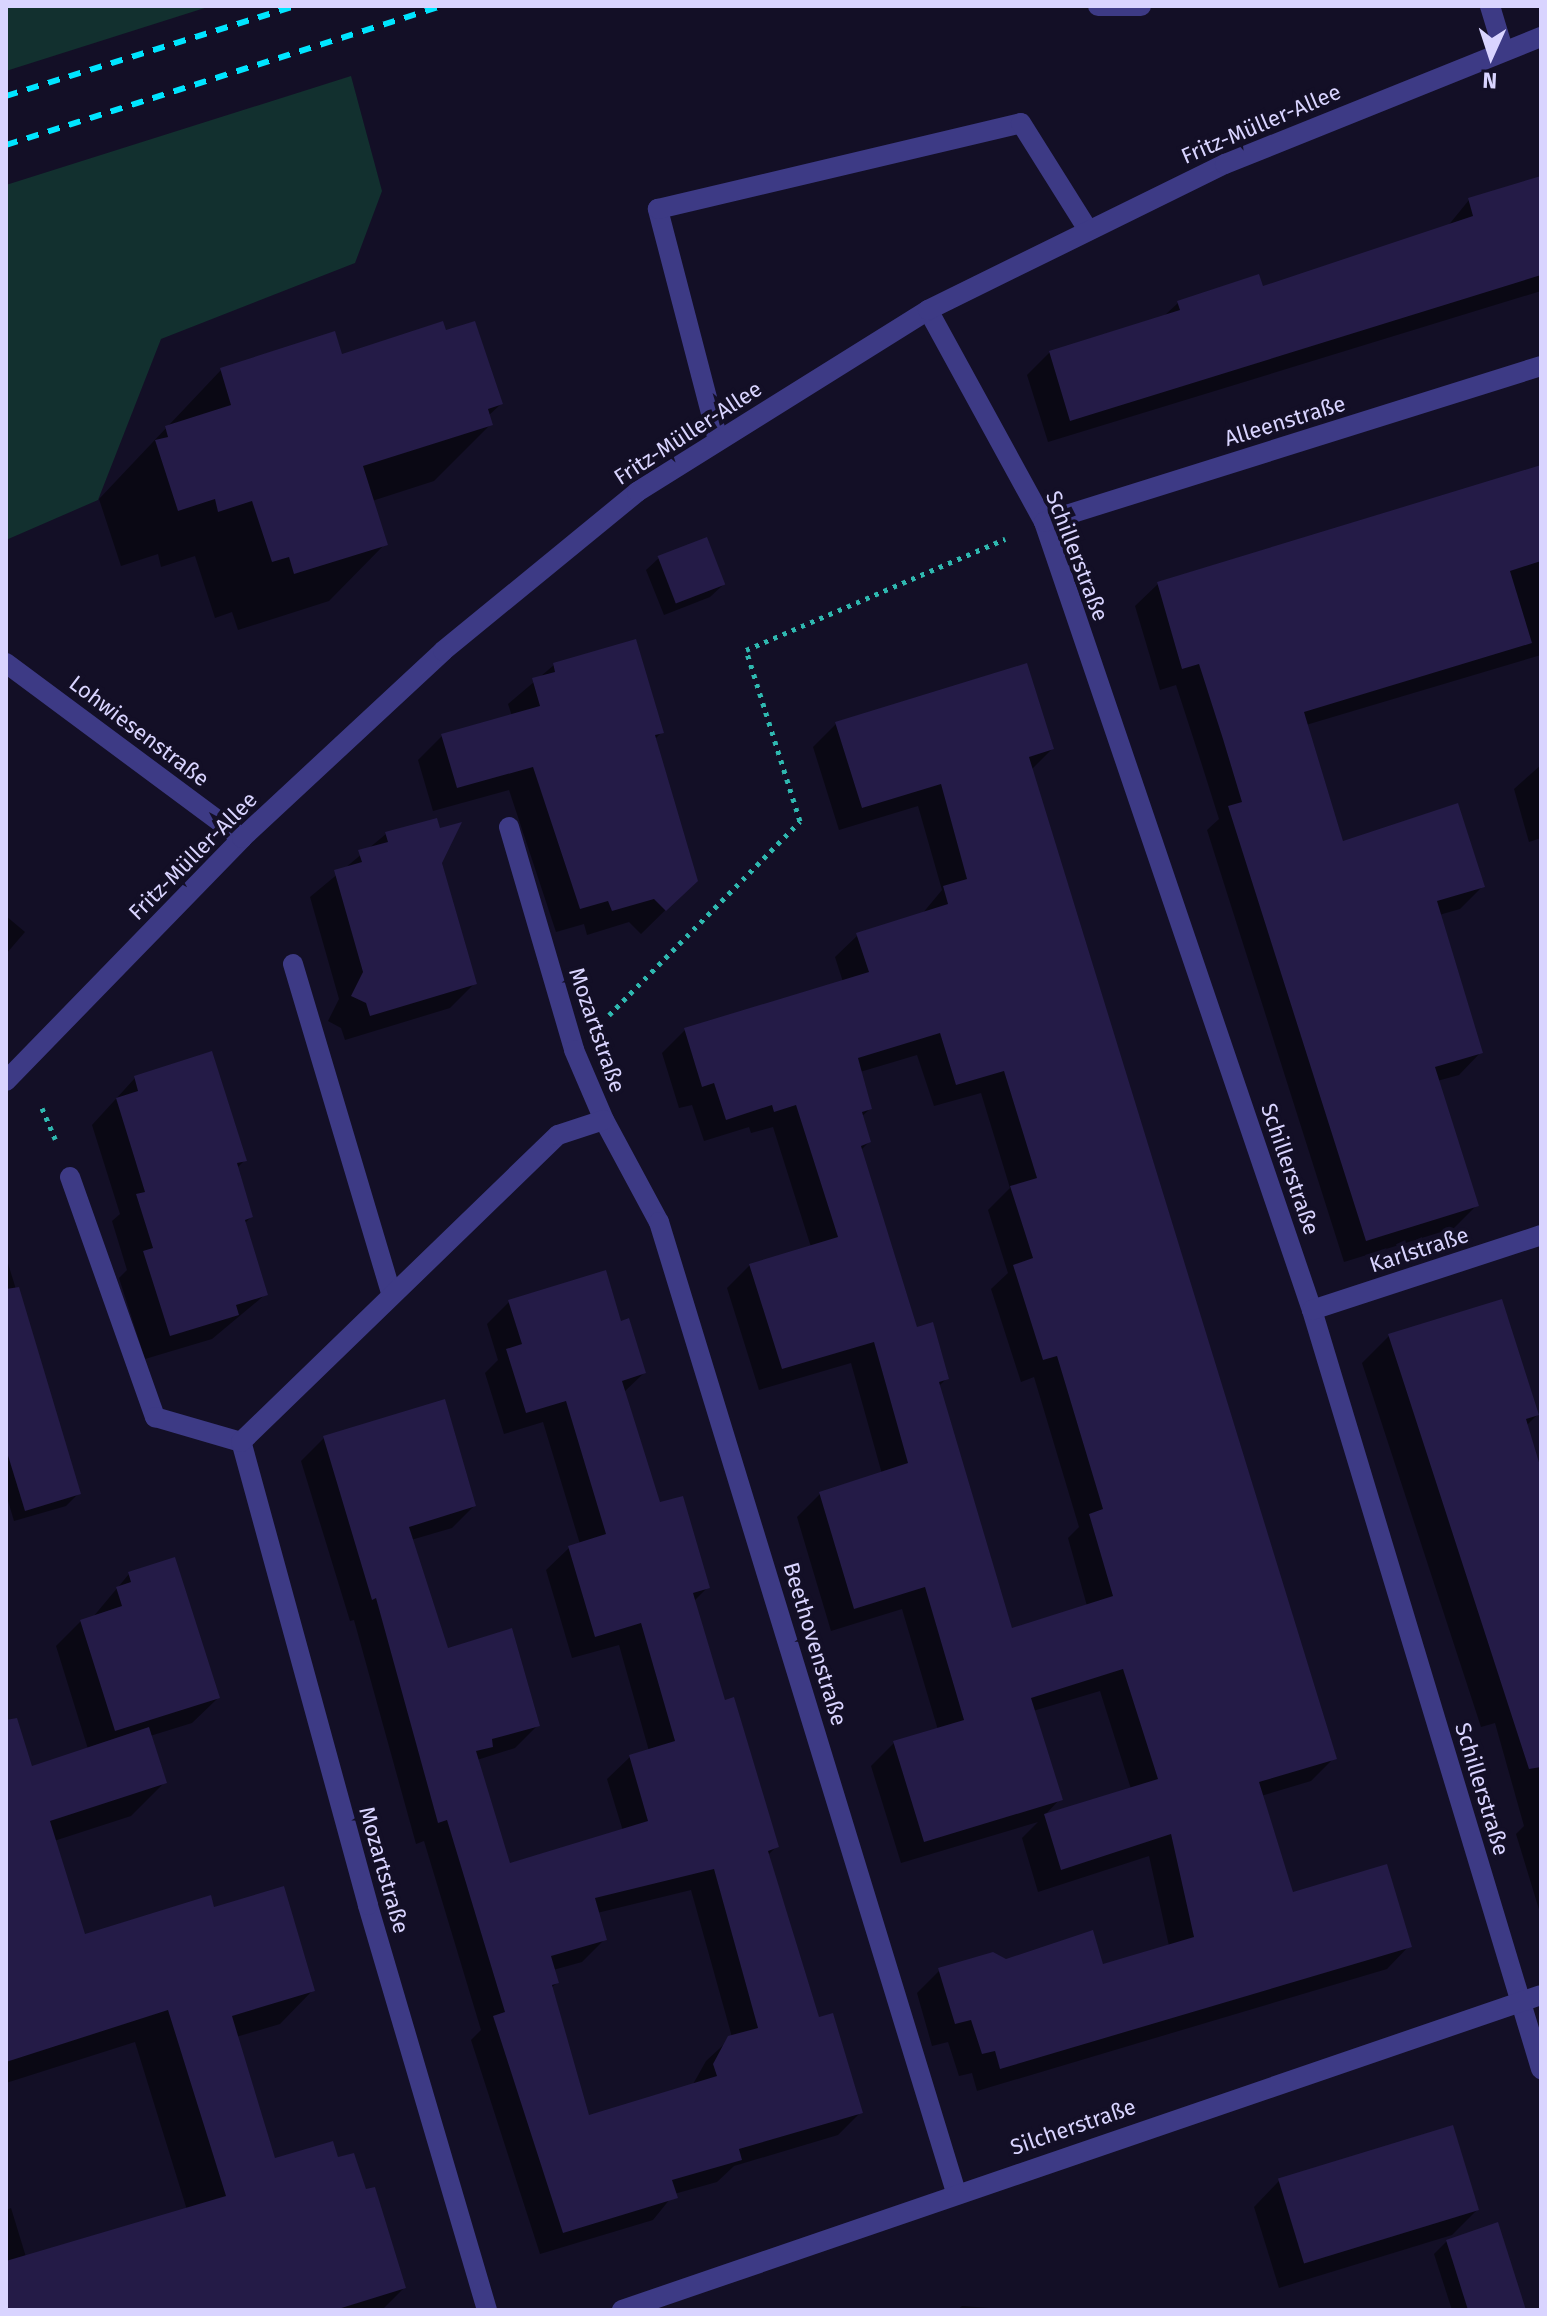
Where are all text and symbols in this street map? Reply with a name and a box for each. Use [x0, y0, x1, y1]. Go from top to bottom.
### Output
north arrow [1451, 16, 1531, 96]
text: N [1482, 67, 1498, 94]
street label: Fritz-Müller-Allee [1177, 78, 1345, 170]
street label: Fritz-Müller-Allee [609, 375, 767, 491]
street label: Alleenstraße [1221, 390, 1349, 452]
street label: Schillerstraße [1040, 487, 1114, 625]
street label: Lohwiesenstraße [64, 670, 214, 792]
street label: Fritz-Müller-Allee [123, 786, 263, 926]
street label: Mozartstraße [563, 964, 631, 1096]
street label: Schillerstraße [1255, 1100, 1325, 1238]
street label: Karlstraße [1366, 1222, 1472, 1278]
street label: Beethovenstraße [778, 1559, 852, 1729]
street label: Schillerstraße [1449, 1719, 1515, 1859]
street label: Mozartstraße [353, 1804, 415, 1936]
street label: Silcherstraße [1007, 2093, 1139, 2161]

